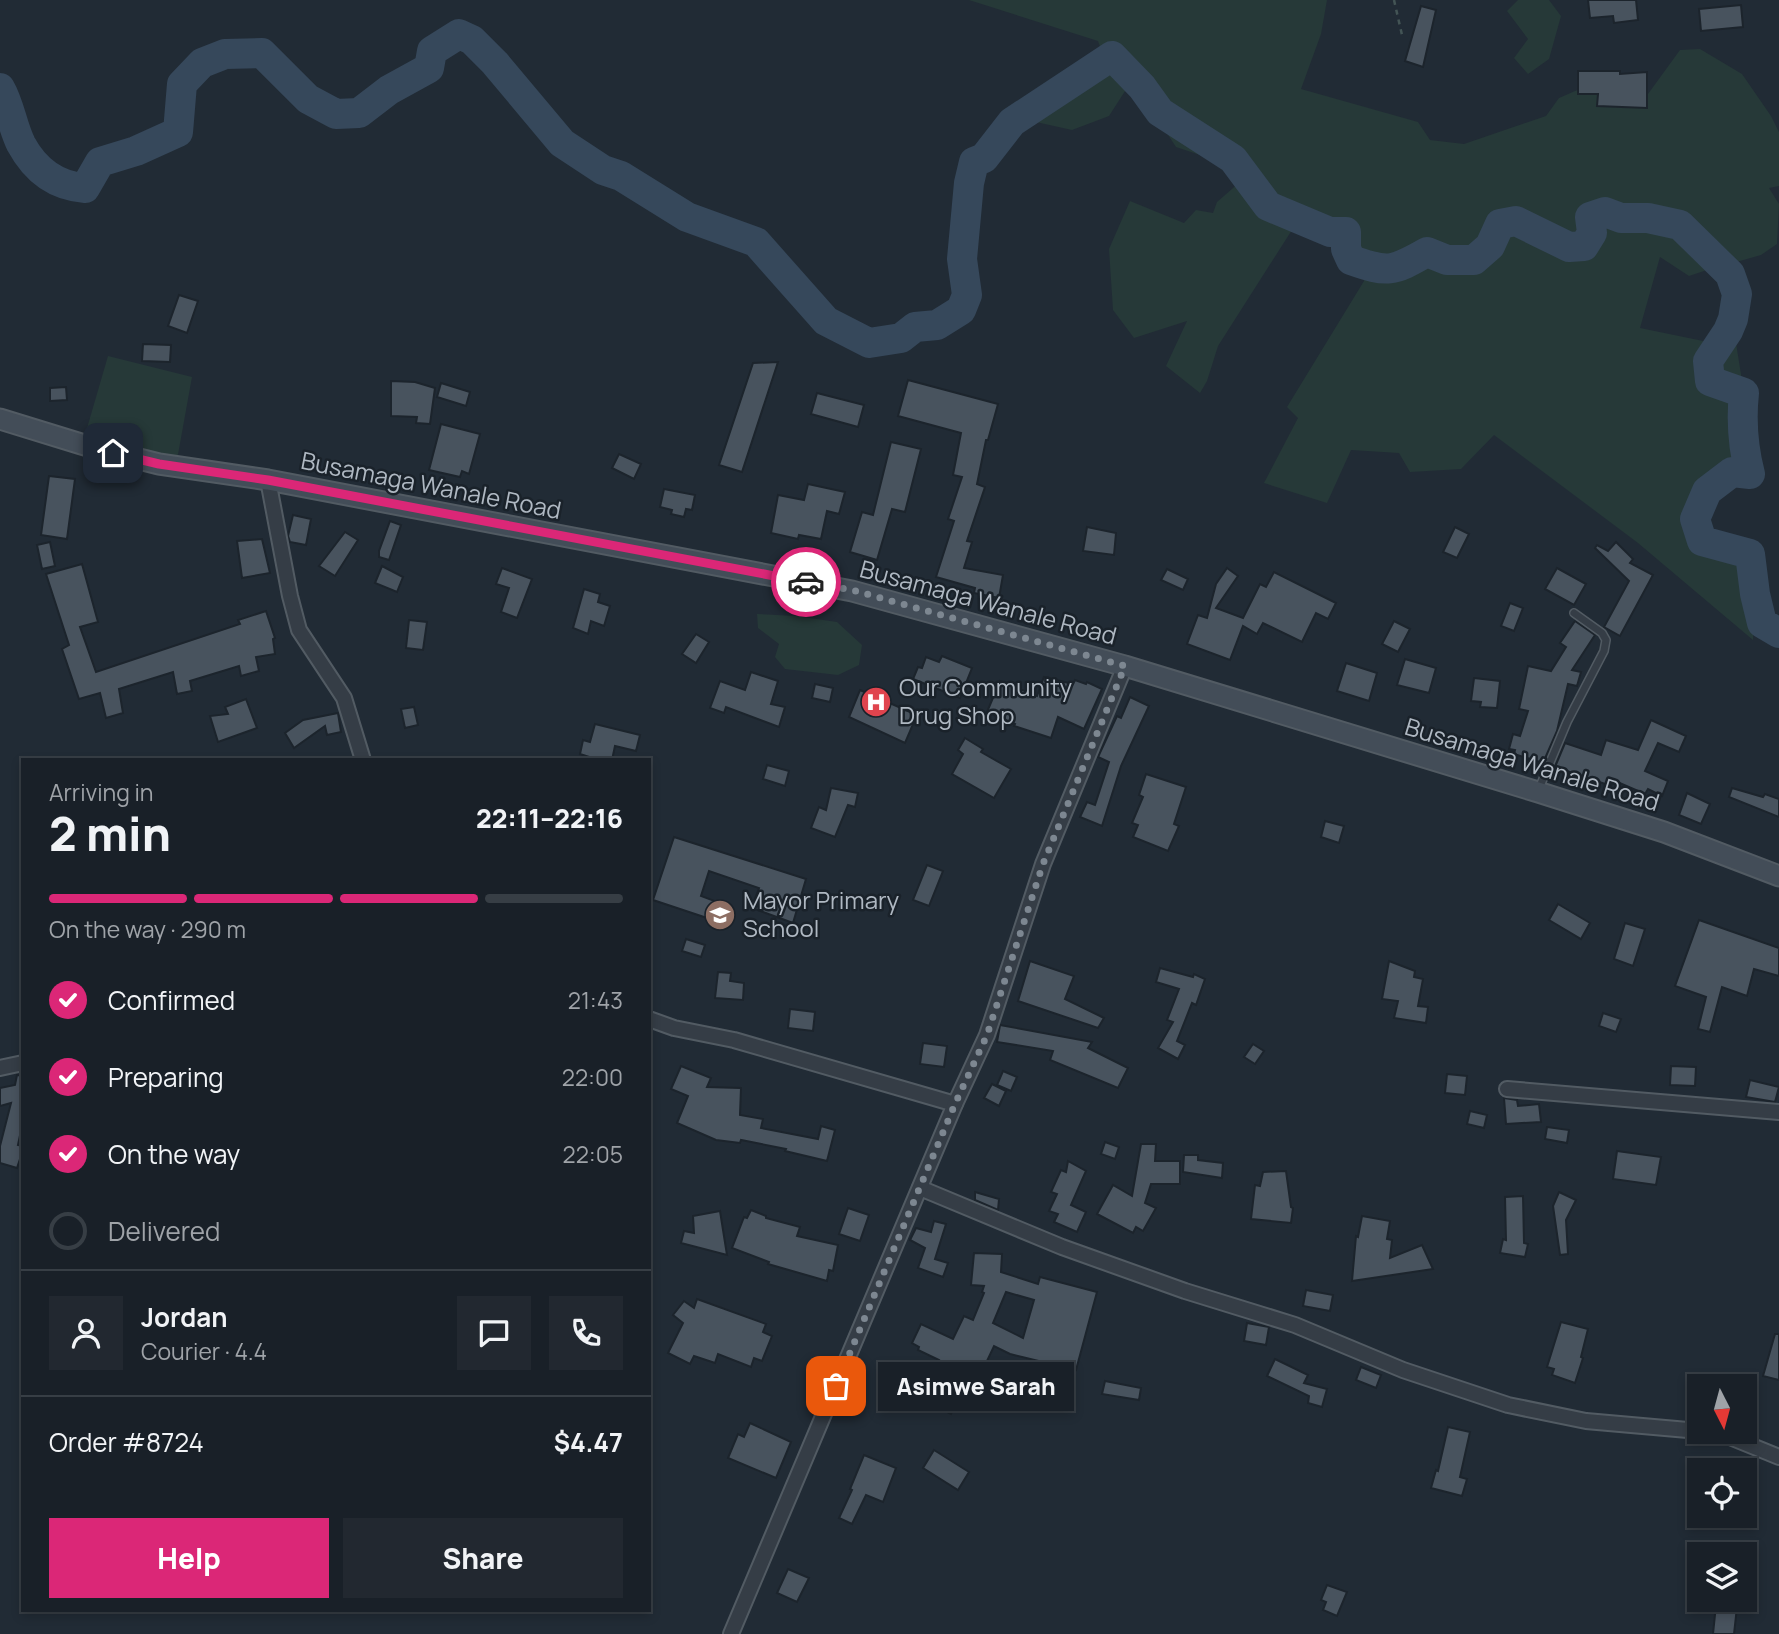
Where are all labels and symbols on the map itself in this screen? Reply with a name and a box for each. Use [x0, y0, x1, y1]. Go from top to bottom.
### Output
pin [83, 423, 143, 483]
street label: Busamaga Wanale Road [298, 443, 564, 526]
courier [771, 547, 841, 617]
street label: Busamaga Wanale Road [856, 551, 1120, 652]
place label: Our Community Drug Shop [899, 670, 1073, 731]
hospital icon: Our Community Drug Shop [859, 685, 893, 719]
street label: Busamaga Wanale Road [1401, 709, 1664, 818]
place label: Mayor Primary School [743, 883, 900, 944]
school or university icon: Mayor Primary School [703, 898, 737, 932]
pin [806, 1356, 866, 1416]
callout: Asimwe Sarah [878, 1362, 1074, 1410]
north arrow [1687, 1374, 1757, 1444]

